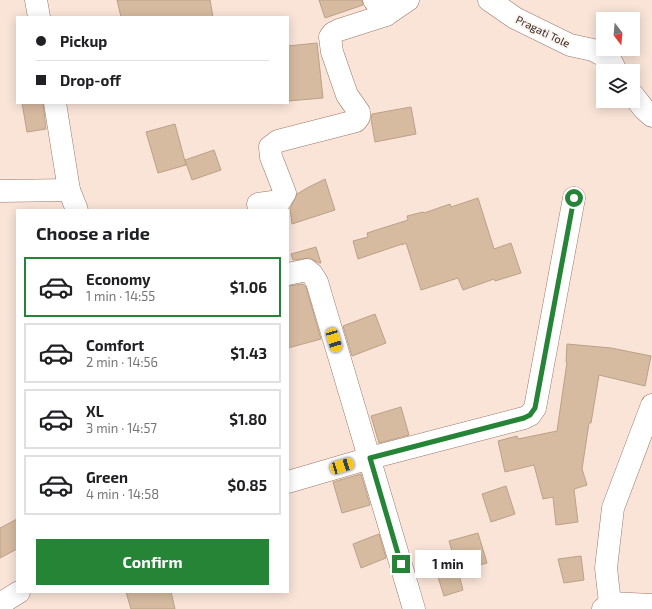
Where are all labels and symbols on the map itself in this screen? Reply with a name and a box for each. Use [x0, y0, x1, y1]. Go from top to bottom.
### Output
street label: Pragati Tole [514, 12, 572, 50]
north arrow [596, 12, 640, 56]
route start [565, 189, 583, 207]
car [325, 327, 343, 353]
car [329, 457, 355, 475]
callout: 1 min [415, 550, 481, 578]
route end [392, 555, 410, 573]

